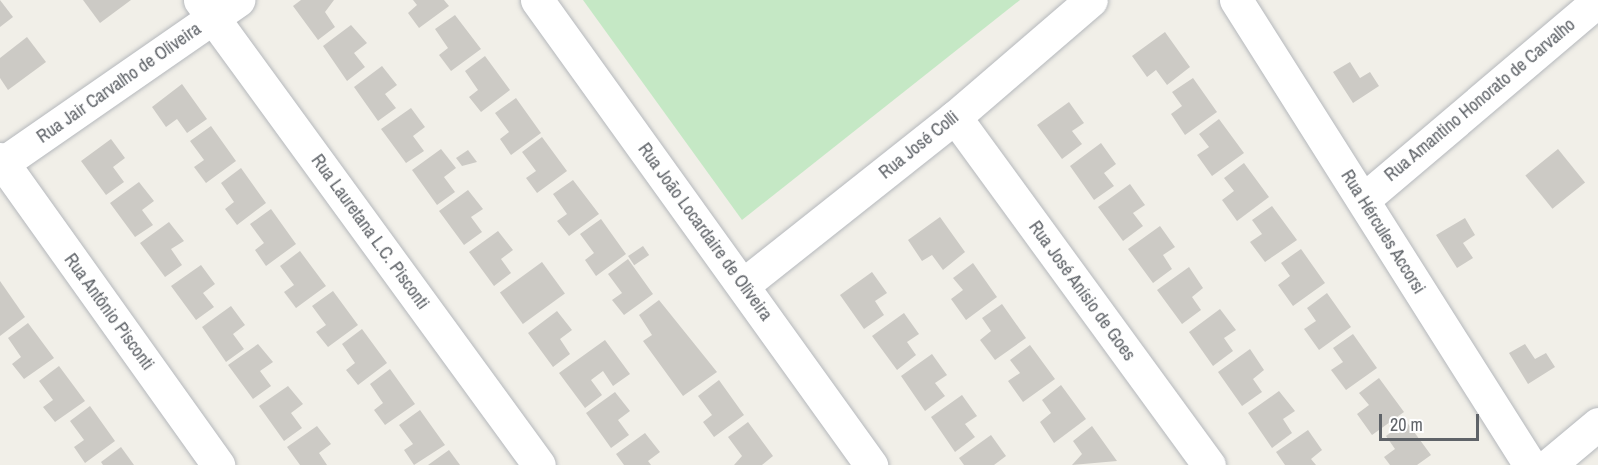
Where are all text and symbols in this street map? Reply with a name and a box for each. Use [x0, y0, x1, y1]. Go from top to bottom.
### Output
street label: Rua Amantino Honorato de Carvalho [1380, 14, 1580, 186]
street label: Rua Jair Carvalho de Oliveira [33, 18, 205, 148]
street label: Rua José Colli [875, 106, 963, 184]
street label: Rua João Locardaire de Oliveira [633, 139, 777, 325]
street label: Rua Lauretana L.C. Pisconti [307, 150, 433, 314]
street label: Rua Hércules Accorsi [1336, 166, 1430, 298]
street label: Rua José Anísio de Goes [1024, 217, 1140, 365]
street label: Rua Antônio Pisconti [59, 249, 159, 375]
scale bar [1382, 402, 1482, 440]
text: 20 m [1390, 412, 1423, 437]

